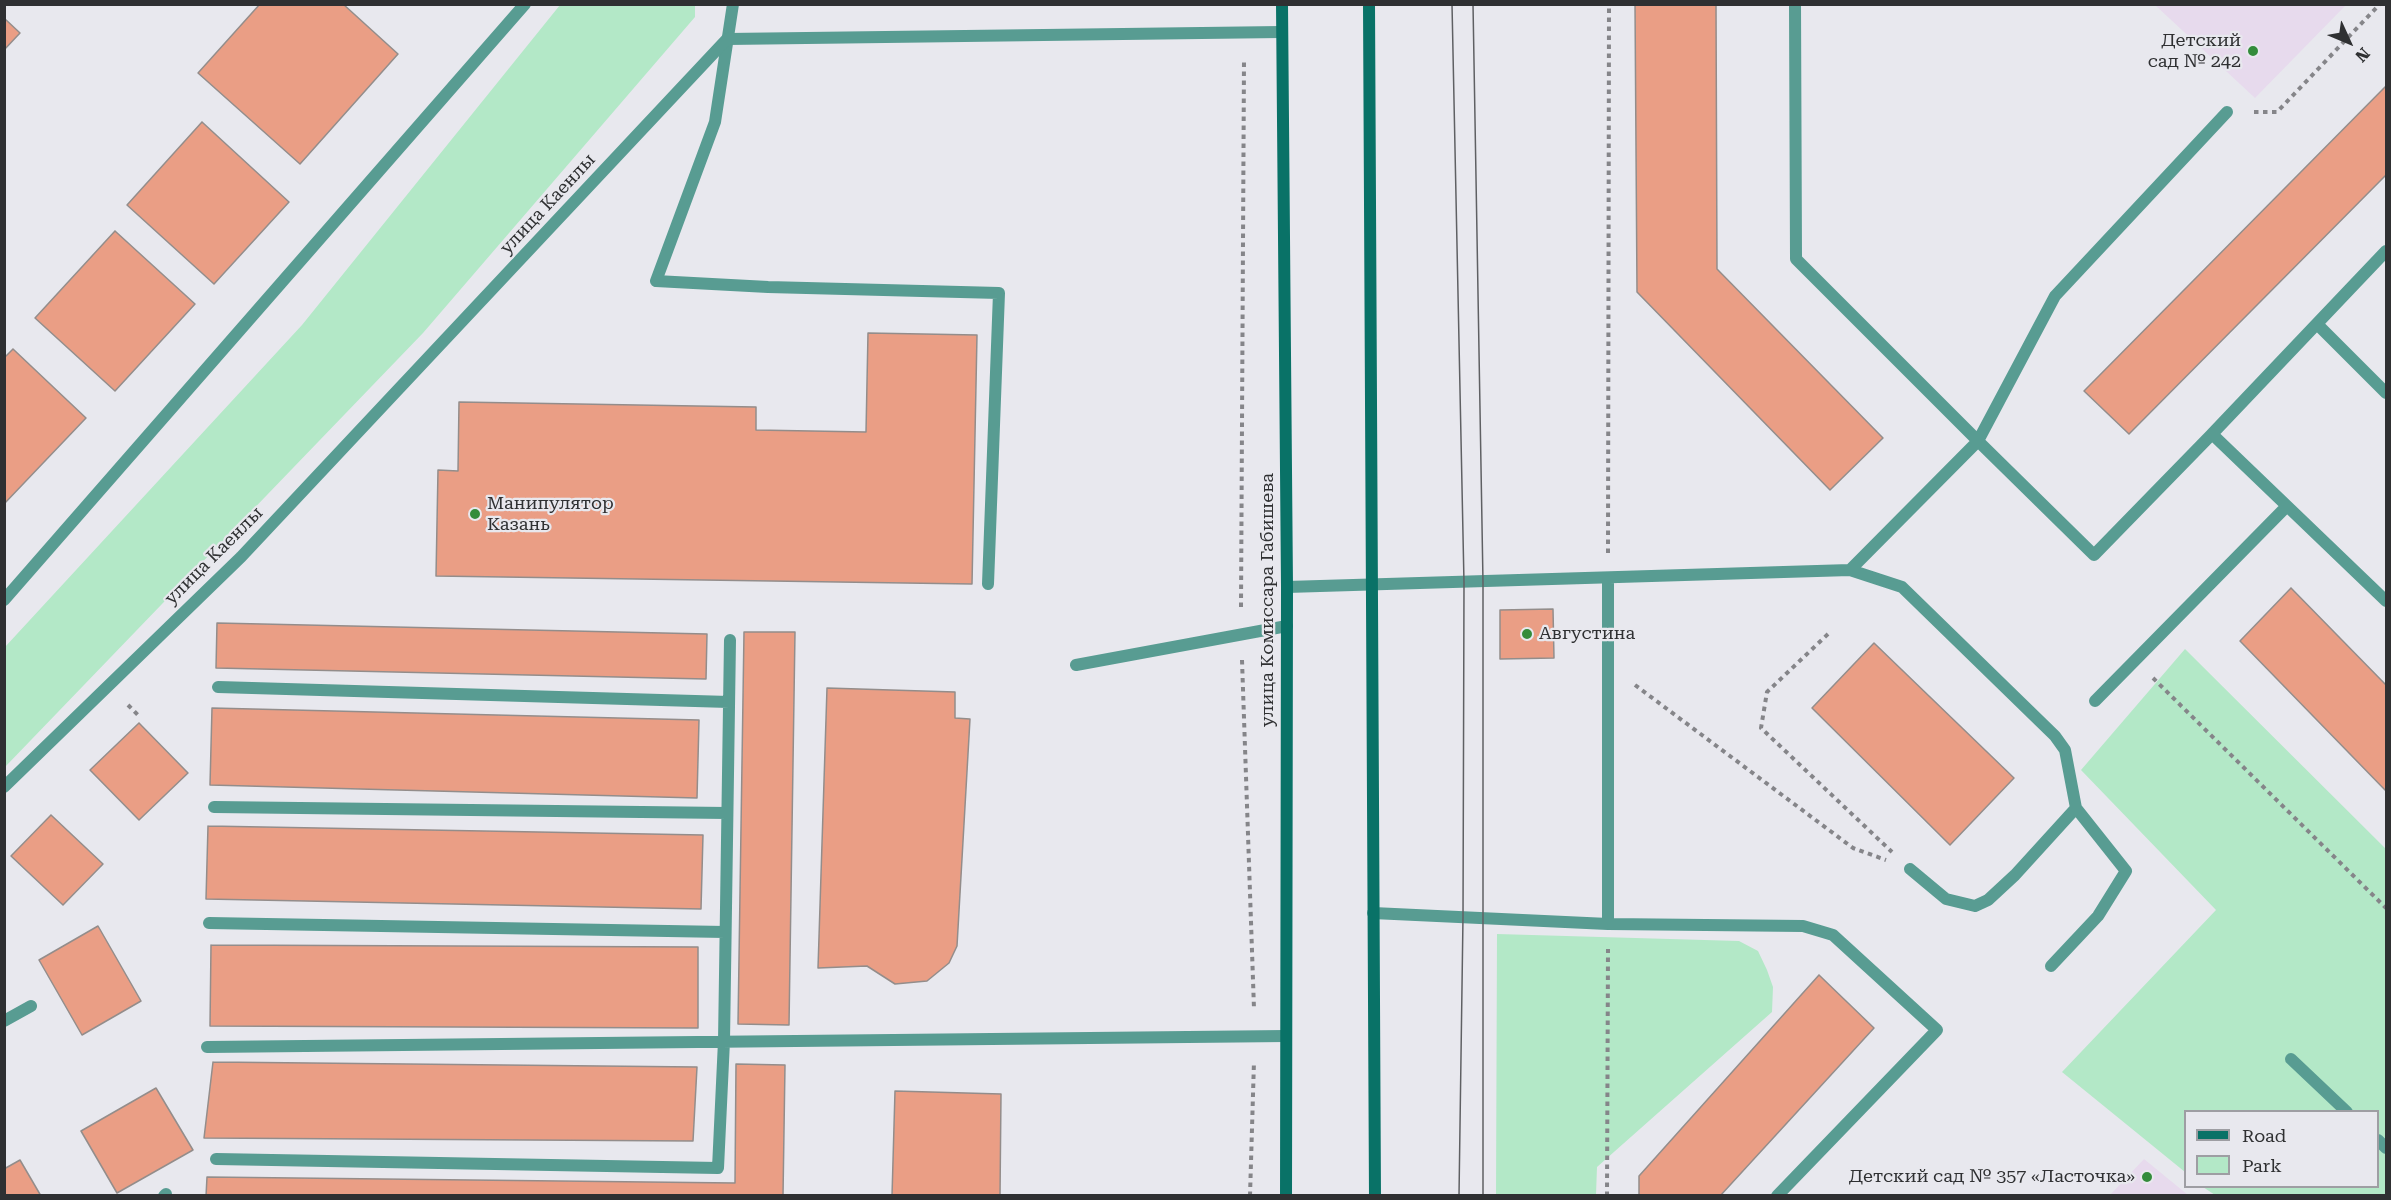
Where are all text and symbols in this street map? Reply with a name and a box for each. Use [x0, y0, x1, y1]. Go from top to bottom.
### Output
north arrow [2319, 12, 2379, 72]
place label: Детский сад № 242 [2148, 30, 2241, 72]
marker: Детский сад № 242 [2246, 44, 2260, 58]
text: N [2351, 44, 2373, 66]
street label: улица Каенлы [496, 149, 600, 259]
street label: улица Комиссара Габишева [1257, 473, 1279, 727]
place label: Манипулятор Казань [487, 493, 614, 536]
street label: улица Каенлы [160, 502, 268, 610]
marker: Манипулятор Казань [468, 507, 482, 521]
place label: Августина [1539, 623, 1635, 645]
marker: Августина [1520, 627, 1534, 641]
legend [2184, 1110, 2379, 1188]
text: Road [2242, 1125, 2286, 1146]
text: Park [2242, 1155, 2282, 1176]
place label: Детский сад № 357 «Ласточка» [1849, 1166, 2135, 1188]
marker: Детский сад № 357 «Ласточка» [2140, 1170, 2154, 1184]

